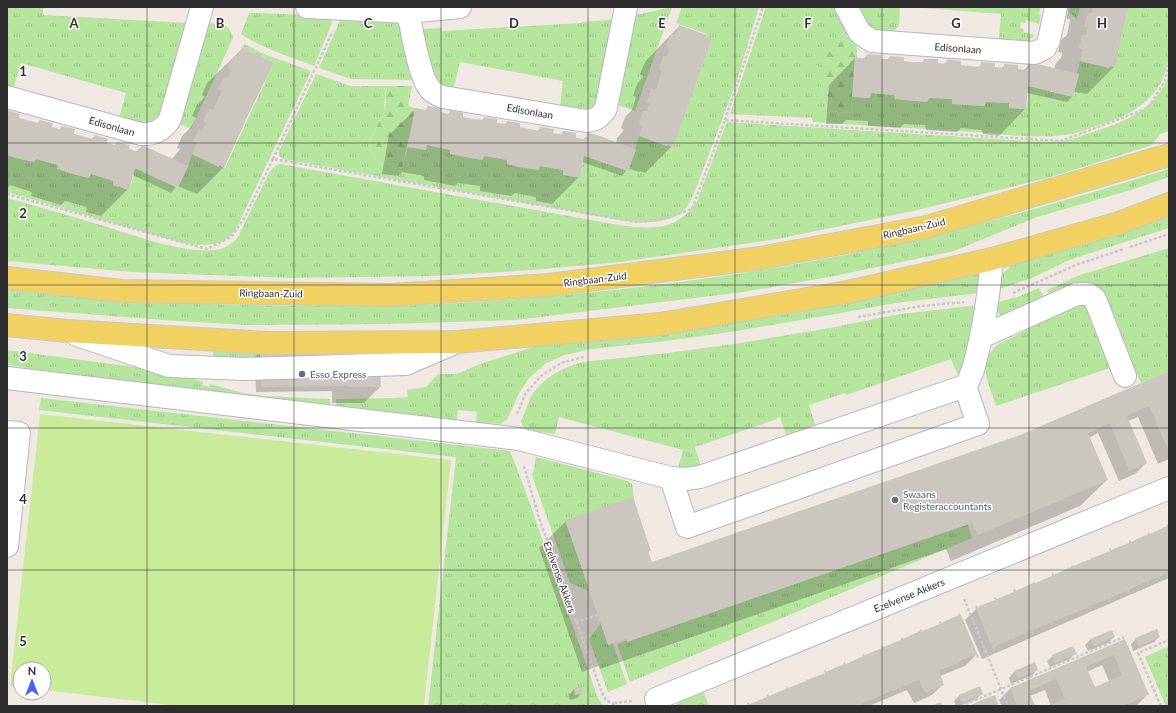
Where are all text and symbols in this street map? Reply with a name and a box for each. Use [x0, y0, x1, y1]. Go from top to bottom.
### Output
text: A [68, 15, 79, 31]
text: B [216, 15, 225, 31]
text: C [364, 15, 373, 31]
text: D [509, 15, 519, 31]
text: E [658, 15, 666, 31]
text: F [804, 15, 812, 31]
text: G [951, 15, 961, 31]
text: H [1097, 15, 1107, 31]
street label: Edisonlaan [934, 40, 982, 56]
text: 1 [19, 63, 27, 79]
street label: Edisonlaan [506, 101, 554, 121]
street label: Edisonlaan [88, 114, 136, 138]
text: 2 [19, 205, 27, 221]
street label: Ringbaan-Zuid [882, 215, 946, 241]
street label: Ringbaan-Zuid [563, 269, 627, 289]
street label: Ringbaan-Zuid [239, 286, 303, 300]
text: 3 [19, 348, 27, 364]
place label: Esso Express [310, 368, 366, 380]
marker: Esso Express [297, 369, 307, 379]
place label: Swaans Registeraccountants [903, 488, 992, 512]
text: 4 [19, 491, 27, 507]
marker: Swaans Registeraccountants [890, 495, 900, 505]
street label: Ezelvense Akkers [541, 540, 579, 614]
street label: Ezelvense Akkers [872, 575, 946, 615]
text: 5 [19, 633, 27, 649]
north arrow [12, 661, 52, 701]
text: N [28, 664, 36, 677]

